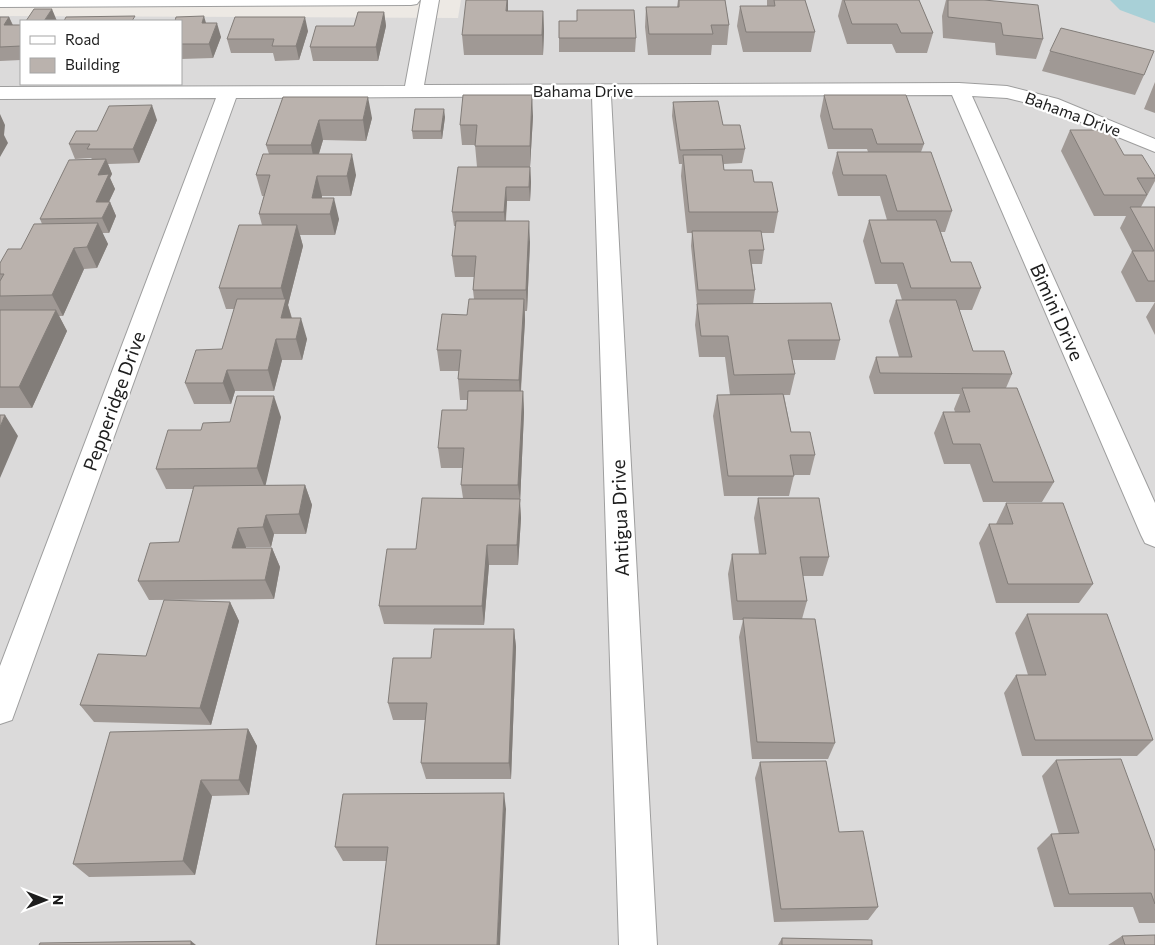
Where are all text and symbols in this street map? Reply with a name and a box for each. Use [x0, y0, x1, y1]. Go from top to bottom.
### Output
legend [20, 20, 182, 85]
text: Road [65, 30, 100, 48]
text: Building [65, 55, 120, 73]
street label: Bahama Drive [533, 81, 633, 100]
street label: Bahama Drive [1023, 87, 1124, 140]
street label: Bimini Drive [1026, 260, 1089, 364]
street label: Pepperidge Drive [78, 328, 150, 474]
street label: Antigua Drive [606, 459, 633, 577]
north arrow [20, 875, 70, 925]
text: N [50, 895, 67, 905]

